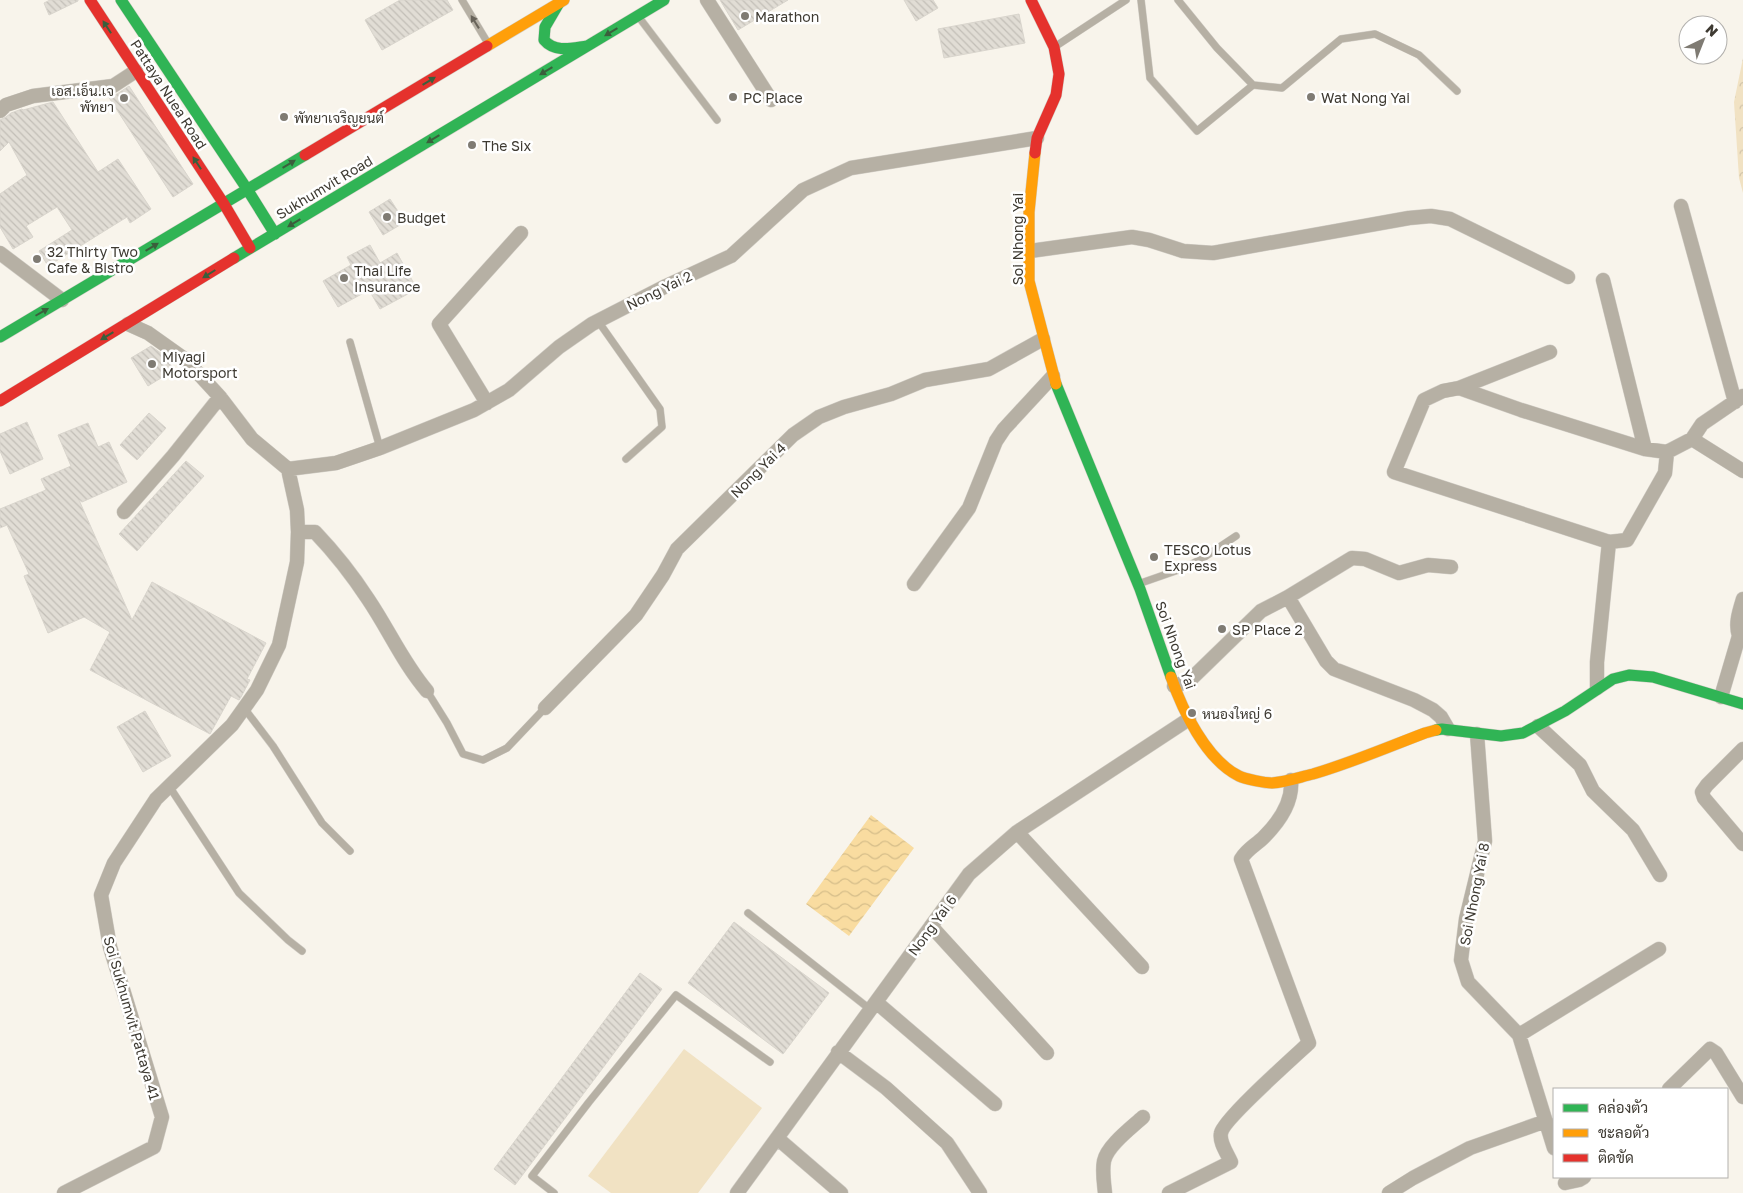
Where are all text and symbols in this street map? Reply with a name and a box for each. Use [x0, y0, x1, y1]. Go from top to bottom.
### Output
place label: Marathon [755, 8, 819, 25]
marker: Marathon [739, 10, 751, 22]
north arrow [1678, 15, 1728, 65]
one-way arrow [471, 16, 480, 29]
text: N [1703, 20, 1722, 40]
one-way arrow [103, 21, 112, 34]
one-way arrow [604, 27, 617, 36]
street label: Pattaya Nuea Road [127, 36, 211, 152]
one-way arrow [539, 66, 552, 75]
one-way arrow [422, 76, 435, 85]
place label: เอส.เอ็น.เจ พัทยา [51, 82, 114, 115]
place label: PC Place [743, 89, 803, 106]
place label: Wat Nong Yai [1321, 89, 1410, 106]
marker: PC Place [727, 91, 739, 103]
marker: Wat Nong Yai [1305, 91, 1317, 103]
marker: เอส.เอ็น.เจ พัทยา [118, 92, 130, 104]
place label: พัทยาเจริญยนต์ [294, 109, 384, 127]
marker: พัทยาเจริญยนต์ [278, 111, 290, 123]
one-way arrow [426, 134, 439, 143]
place label: The Six [482, 137, 532, 154]
marker: The Six [466, 139, 478, 151]
street label: Sukhumvit Road [273, 152, 375, 222]
one-way arrow [192, 156, 202, 170]
one-way arrow [283, 159, 296, 168]
street label: Soi Nhong Yai [1009, 193, 1026, 285]
place label: Budget [397, 209, 446, 226]
marker: Budget [381, 211, 393, 223]
one-way arrow [287, 218, 300, 227]
one-way arrow [145, 242, 158, 251]
place label: 32 Thirty Two Cafe & Bistro [47, 243, 138, 276]
marker: 32 Thirty Two Cafe & Bistro [31, 253, 43, 265]
place label: Thai Life Insurance [354, 262, 421, 295]
street label: Nong Yai 2 [623, 267, 695, 313]
one-way arrow [202, 269, 215, 278]
marker: Thai Life Insurance [338, 272, 350, 284]
one-way arrow [35, 308, 49, 316]
one-way arrow [101, 332, 114, 341]
place label: Miyagi Motorsport [162, 348, 238, 381]
marker: Miyagi Motorsport [146, 358, 158, 370]
street label: Nong Yai 4 [727, 439, 789, 501]
place label: TESCO Lotus Express [1164, 541, 1251, 574]
marker: TESCO Lotus Express [1148, 551, 1160, 563]
street label: Soi Nhong Yai [1152, 599, 1200, 691]
place label: SP Place 2 [1232, 621, 1303, 638]
marker: SP Place 2 [1216, 623, 1228, 635]
place label: หนองใหญ่ 6 [1202, 705, 1272, 723]
marker: หนองใหญ่ 6 [1186, 707, 1198, 719]
street label: Soi Nhong Yai 8 [1456, 841, 1492, 947]
street label: Nong Yai 6 [904, 891, 960, 959]
street label: Soi Sukhumvit Pattaya 41 [100, 934, 164, 1102]
legend [1553, 1088, 1728, 1178]
text: คล่องตัว [1598, 1098, 1648, 1116]
text: ชะลอตัว [1598, 1123, 1649, 1141]
text: ติดขัด [1598, 1148, 1634, 1166]

